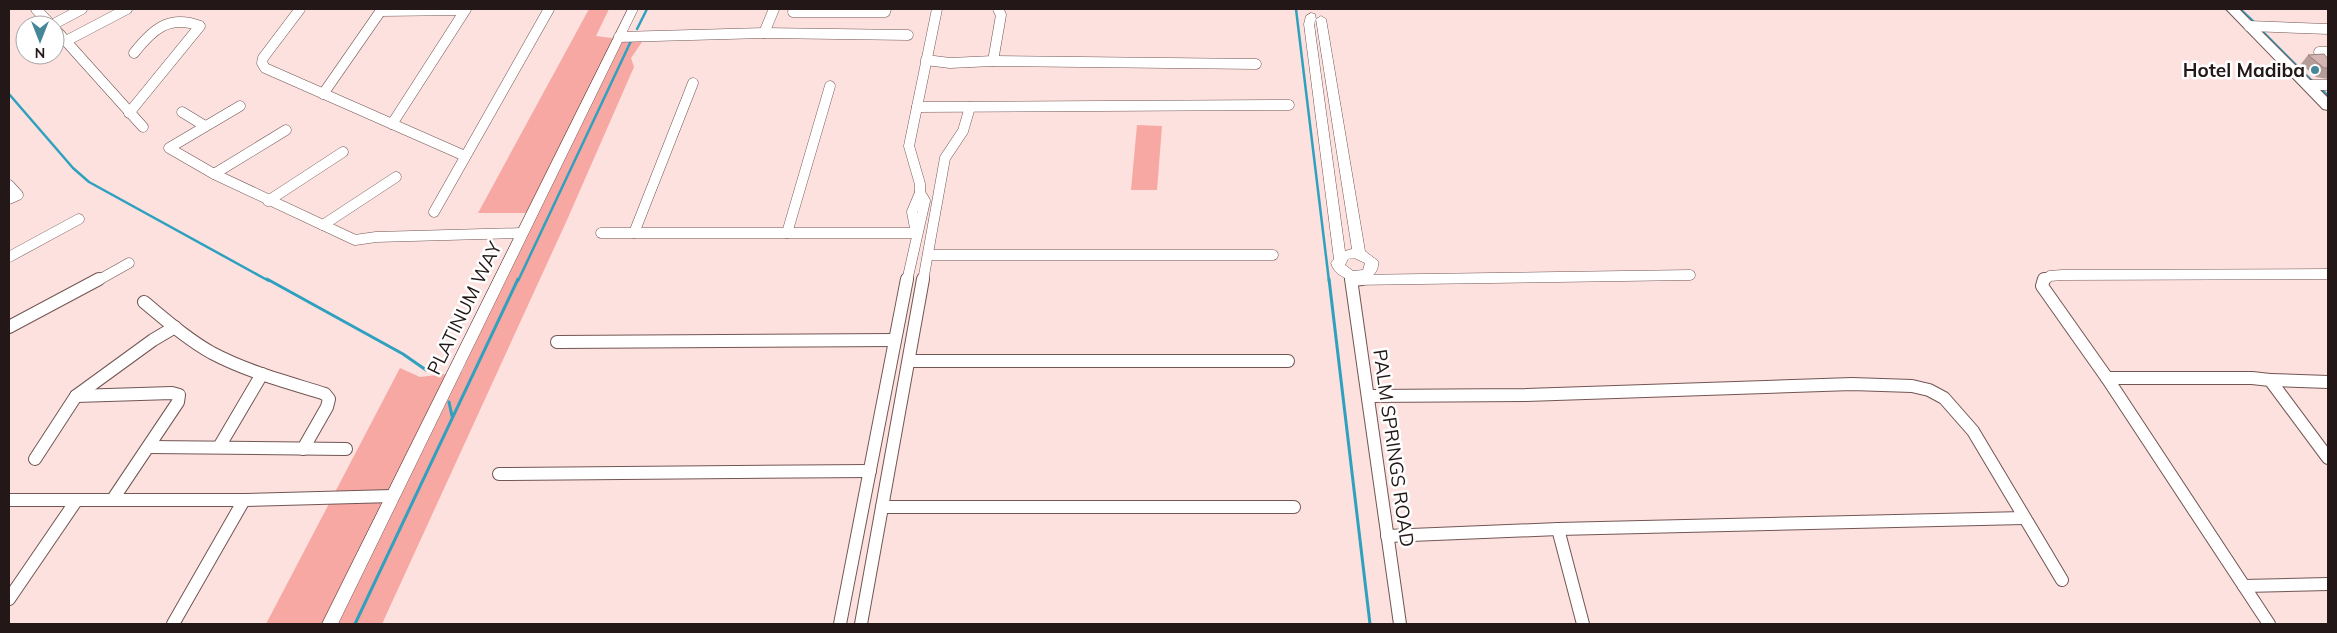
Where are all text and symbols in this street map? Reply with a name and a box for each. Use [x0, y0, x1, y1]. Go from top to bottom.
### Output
north arrow [15, 15, 65, 65]
text: N [35, 44, 45, 62]
place label: Hotel Madiba [2183, 58, 2305, 82]
marker: Hotel Madiba [2309, 64, 2321, 76]
street label: PLATINUM WAY [421, 237, 507, 378]
street label: PALM SPRINGS ROAD [1368, 348, 1420, 548]

